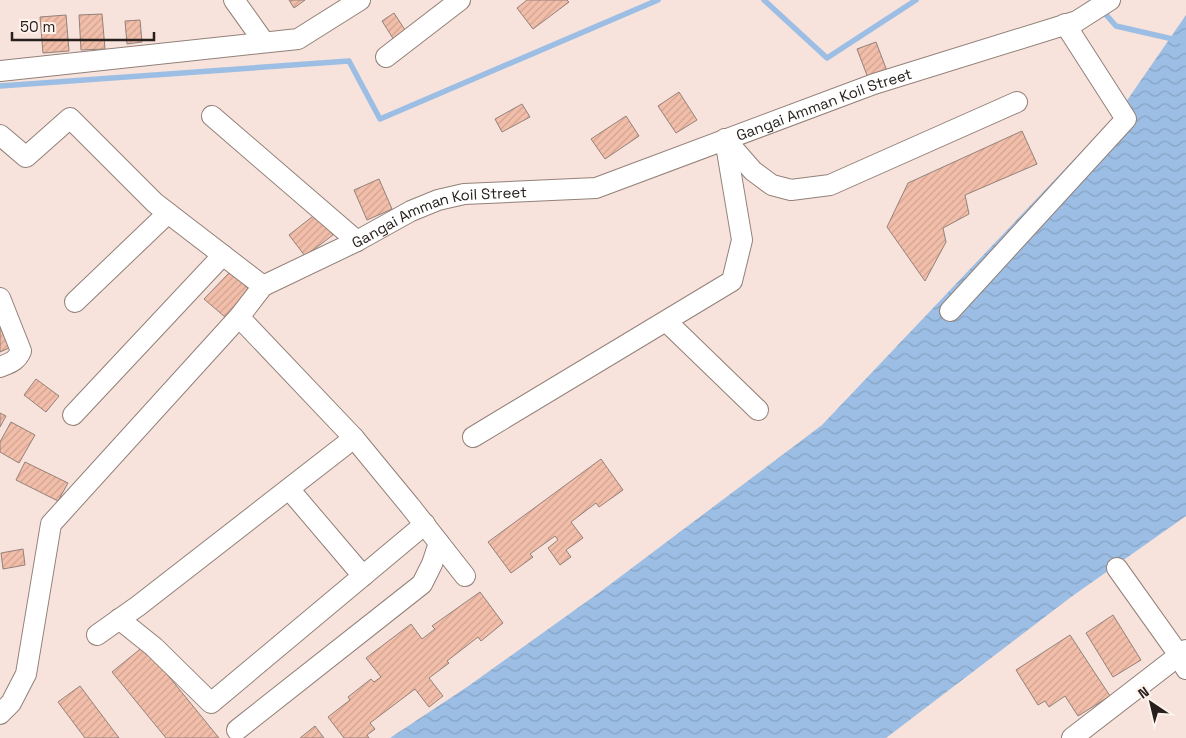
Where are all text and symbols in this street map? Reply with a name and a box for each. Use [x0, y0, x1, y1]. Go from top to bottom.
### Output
scale bar [12, 10, 155, 42]
text: 50 m [20, 17, 55, 36]
street label: Gangai Amman Koil Street [733, 63, 914, 144]
street label: Gangai Amman Koil Street [348, 182, 527, 252]
north arrow [1126, 678, 1176, 728]
text: N [1135, 682, 1153, 702]

